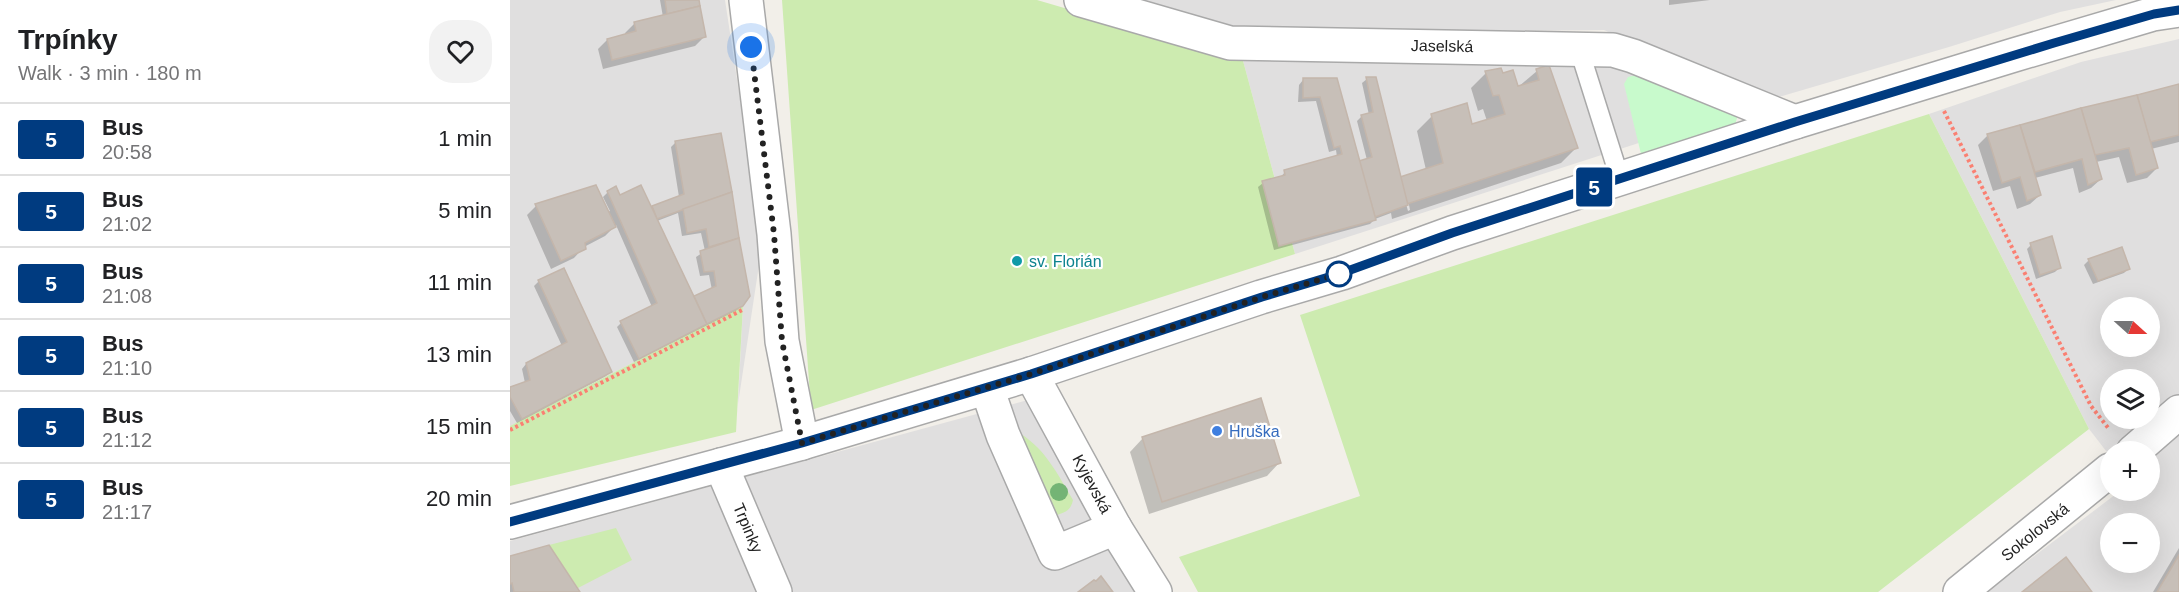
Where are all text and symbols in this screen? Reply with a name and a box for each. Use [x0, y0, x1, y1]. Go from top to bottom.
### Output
button: heart [429, 20, 492, 83]
text: Trpínky [18, 24, 118, 55]
your location [736, 32, 766, 62]
street label: Jaselská [1411, 37, 1473, 55]
text: Walk · 3 min · 180 m [18, 62, 202, 84]
text: Bus [102, 115, 144, 140]
text: 1 min [438, 126, 492, 151]
text: 5 [45, 128, 57, 151]
text: 20:58 [102, 141, 152, 163]
line badge: 5 [1574, 168, 1614, 207]
text: 5 [1588, 176, 1600, 199]
text: Bus [102, 187, 144, 212]
text: 5 min [438, 198, 492, 223]
text: 5 [45, 200, 57, 223]
text: 21:02 [102, 213, 152, 235]
place label: sv. Florián [1029, 253, 1102, 270]
marker: sv. Florián [1010, 254, 1024, 268]
text: Bus [102, 259, 144, 284]
unlabelled marker [1326, 261, 1352, 287]
text: 11 min [428, 270, 492, 295]
text: 5 [45, 272, 57, 295]
text: 21:08 [102, 285, 152, 307]
north arrow [2100, 297, 2160, 357]
map controls [2100, 297, 2160, 573]
text: Bus [102, 331, 144, 356]
text: 13 min [426, 342, 492, 367]
text: 5 [45, 344, 57, 367]
text: 21:10 [102, 357, 152, 379]
button: layers [2100, 369, 2160, 429]
text: Bus [102, 403, 144, 428]
text: 15 min [426, 414, 492, 439]
text: 5 [45, 416, 57, 439]
place label: Hruška [1229, 423, 1280, 440]
marker: Hruška [1210, 424, 1224, 438]
text: 21:12 [102, 429, 152, 451]
button: + [2100, 441, 2160, 501]
street label: Kyjevská [1069, 452, 1115, 516]
text: Bus [102, 475, 144, 500]
text: 20 min [426, 486, 492, 511]
text: 5 [45, 488, 57, 511]
street label: Sokolovská [1998, 500, 2072, 564]
text: 21:17 [102, 501, 152, 523]
street label: Trpinky [730, 501, 766, 555]
button: − [2100, 513, 2160, 573]

